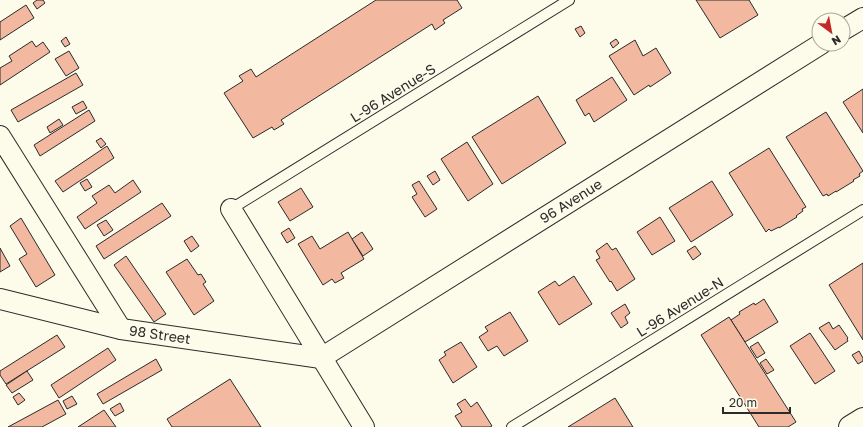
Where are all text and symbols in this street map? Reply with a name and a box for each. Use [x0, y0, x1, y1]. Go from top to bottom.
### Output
north arrow [811, 12, 851, 52]
text: N [830, 33, 844, 49]
street label: L-96 Avenue-S [347, 60, 439, 126]
street label: 96 Avenue [536, 175, 605, 226]
street label: L-96 Avenue-N [633, 273, 726, 340]
street label: 98 Street [128, 321, 192, 347]
scale bar [723, 389, 790, 415]
text: 20 m [729, 395, 757, 410]

